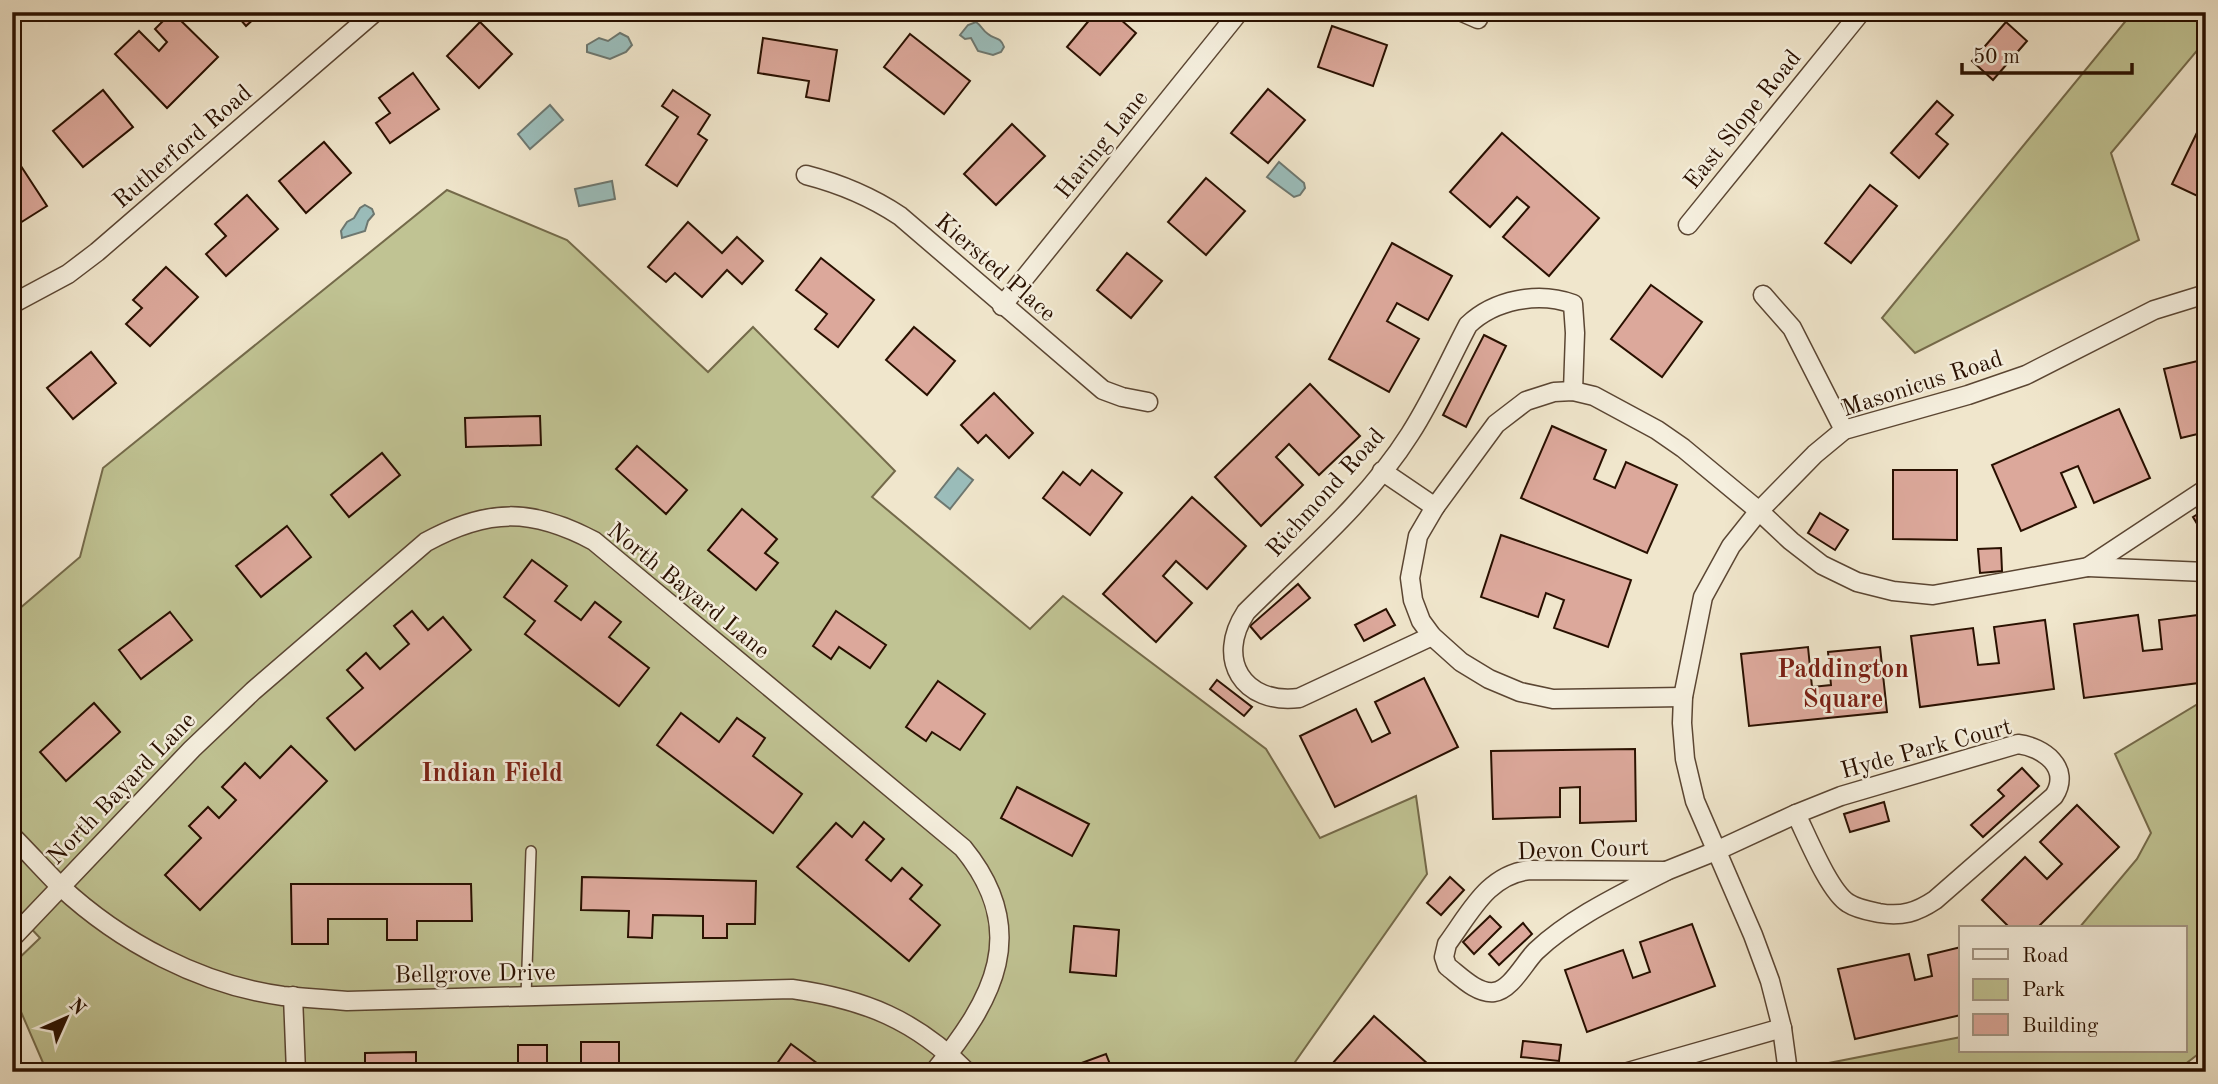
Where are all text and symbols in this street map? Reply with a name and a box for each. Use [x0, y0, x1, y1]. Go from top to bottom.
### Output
scale bar [1962, 32, 2132, 76]
street label: East Slope Road [1680, 46, 1807, 194]
text: 50 m [1973, 47, 2020, 68]
street label: Rutherford Road [110, 81, 257, 214]
street label: Haring Lane [1052, 87, 1153, 204]
street label: Kiersted Place [930, 210, 1059, 327]
street label: Masonicus Road [1839, 348, 2006, 422]
street label: Richmond Road [1263, 424, 1390, 562]
street label: North Bayard Lane [602, 519, 773, 664]
district label: Paddington Square [1777, 657, 1909, 713]
street label: North Bayard Lane [44, 709, 201, 870]
street label: Hyde Park Court [1838, 716, 2015, 784]
district label: Indian Field [421, 761, 563, 787]
street label: Devon Court [1517, 837, 1649, 865]
legend [1959, 926, 2186, 1052]
text: Road [2022, 946, 2069, 967]
street label: Bellgrove Drive [394, 962, 556, 988]
text: Park [2022, 980, 2065, 1001]
north arrow [32, 982, 102, 1052]
text: N [64, 996, 88, 1020]
text: Building [2022, 1016, 2099, 1037]

